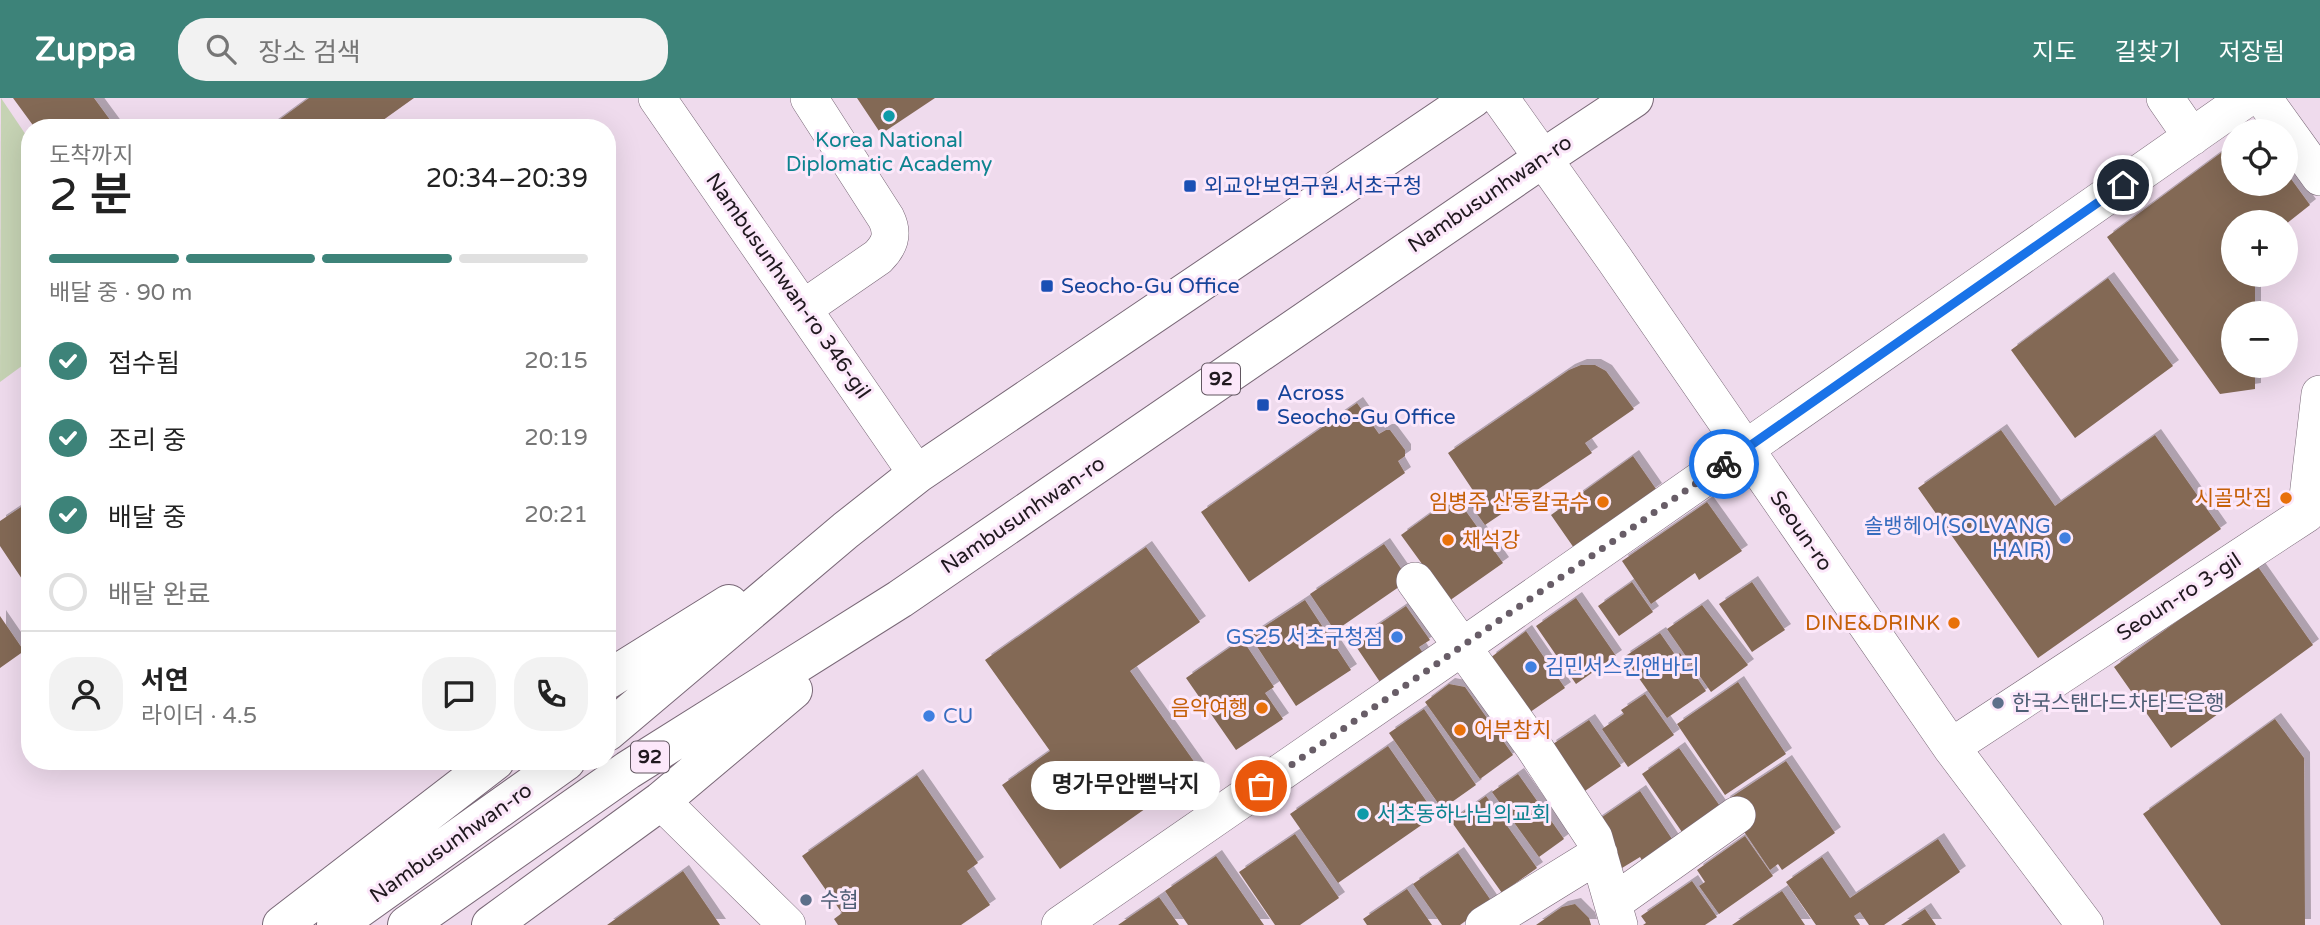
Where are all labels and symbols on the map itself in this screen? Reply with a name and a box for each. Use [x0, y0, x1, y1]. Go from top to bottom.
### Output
marker: Korea National Diplomatic Academy [881, 108, 897, 124]
place label: Korea National Diplomatic Academy [786, 128, 992, 177]
street label: Nambusunhwan-ro [1403, 130, 1577, 258]
pin [2093, 155, 2153, 215]
street label: Nambusunhwan-ro 346-gil [700, 168, 876, 404]
place label: 외교안보연구원.서초구청 [1204, 174, 1422, 199]
marker: 외교안보연구원.서초구청 [1182, 178, 1198, 194]
place label: Seocho-Gu Office [1061, 274, 1240, 299]
marker: Seocho-Gu Office [1039, 278, 1055, 294]
road number: 92 [1202, 364, 1240, 394]
place label: Across Seocho-Gu Office [1277, 381, 1456, 430]
marker: Across Seocho-Gu Office [1255, 397, 1271, 413]
courier [1689, 429, 1759, 499]
street label: Nambusunhwan-ro [936, 451, 1110, 579]
street label: Seoun-ro [1764, 486, 1838, 576]
place label: 시골맛집 [2195, 486, 2272, 511]
place label: 임병주 산동칼국수 [1429, 490, 1589, 515]
marker: 시골맛집 [2278, 490, 2294, 506]
marker: 임병주 산동칼국수 [1595, 494, 1611, 510]
place label: 솔뱅헤어(SOLVANG HAIR) [1864, 514, 2051, 563]
place label: 채석강 [1462, 528, 1520, 553]
marker: 솔뱅헤어(SOLVANG HAIR) [2057, 530, 2073, 546]
marker: 채석강 [1440, 532, 1456, 548]
street label: Seoun-ro 3-gil [2112, 548, 2246, 646]
place label: DINE&DRINK [1805, 611, 1940, 636]
marker: DINE&DRINK [1946, 615, 1962, 631]
place label: GS25 서초구청점 [1226, 625, 1383, 650]
marker: GS25 서초구청점 [1389, 629, 1405, 645]
place label: 김민서스킨앤바디 [1545, 655, 1700, 680]
marker: 김민서스킨앤바디 [1523, 659, 1539, 675]
place label: 한국스탠다드차타드은행 [2012, 691, 2225, 716]
marker: 한국스탠다드차타드은행 [1990, 695, 2006, 711]
place label: 음악여행 [1171, 696, 1248, 721]
marker: 음악여행 [1254, 700, 1270, 716]
place label: CU [943, 704, 974, 729]
marker: CU [921, 708, 937, 724]
place label: 어부참치 [1474, 718, 1551, 743]
marker: 어부참치 [1452, 722, 1468, 738]
road number: 92 [631, 742, 669, 772]
pin [1231, 756, 1291, 816]
callout: 명가무안뻘낙지 [1030, 762, 1219, 810]
street label: Nambusunhwan-ro [365, 778, 537, 908]
place label: 서초동하나님의교회 [1377, 802, 1551, 827]
marker: 서초동하나님의교회 [1355, 806, 1371, 822]
place label: 수협 [820, 888, 859, 913]
marker: 수협 [798, 892, 814, 908]

